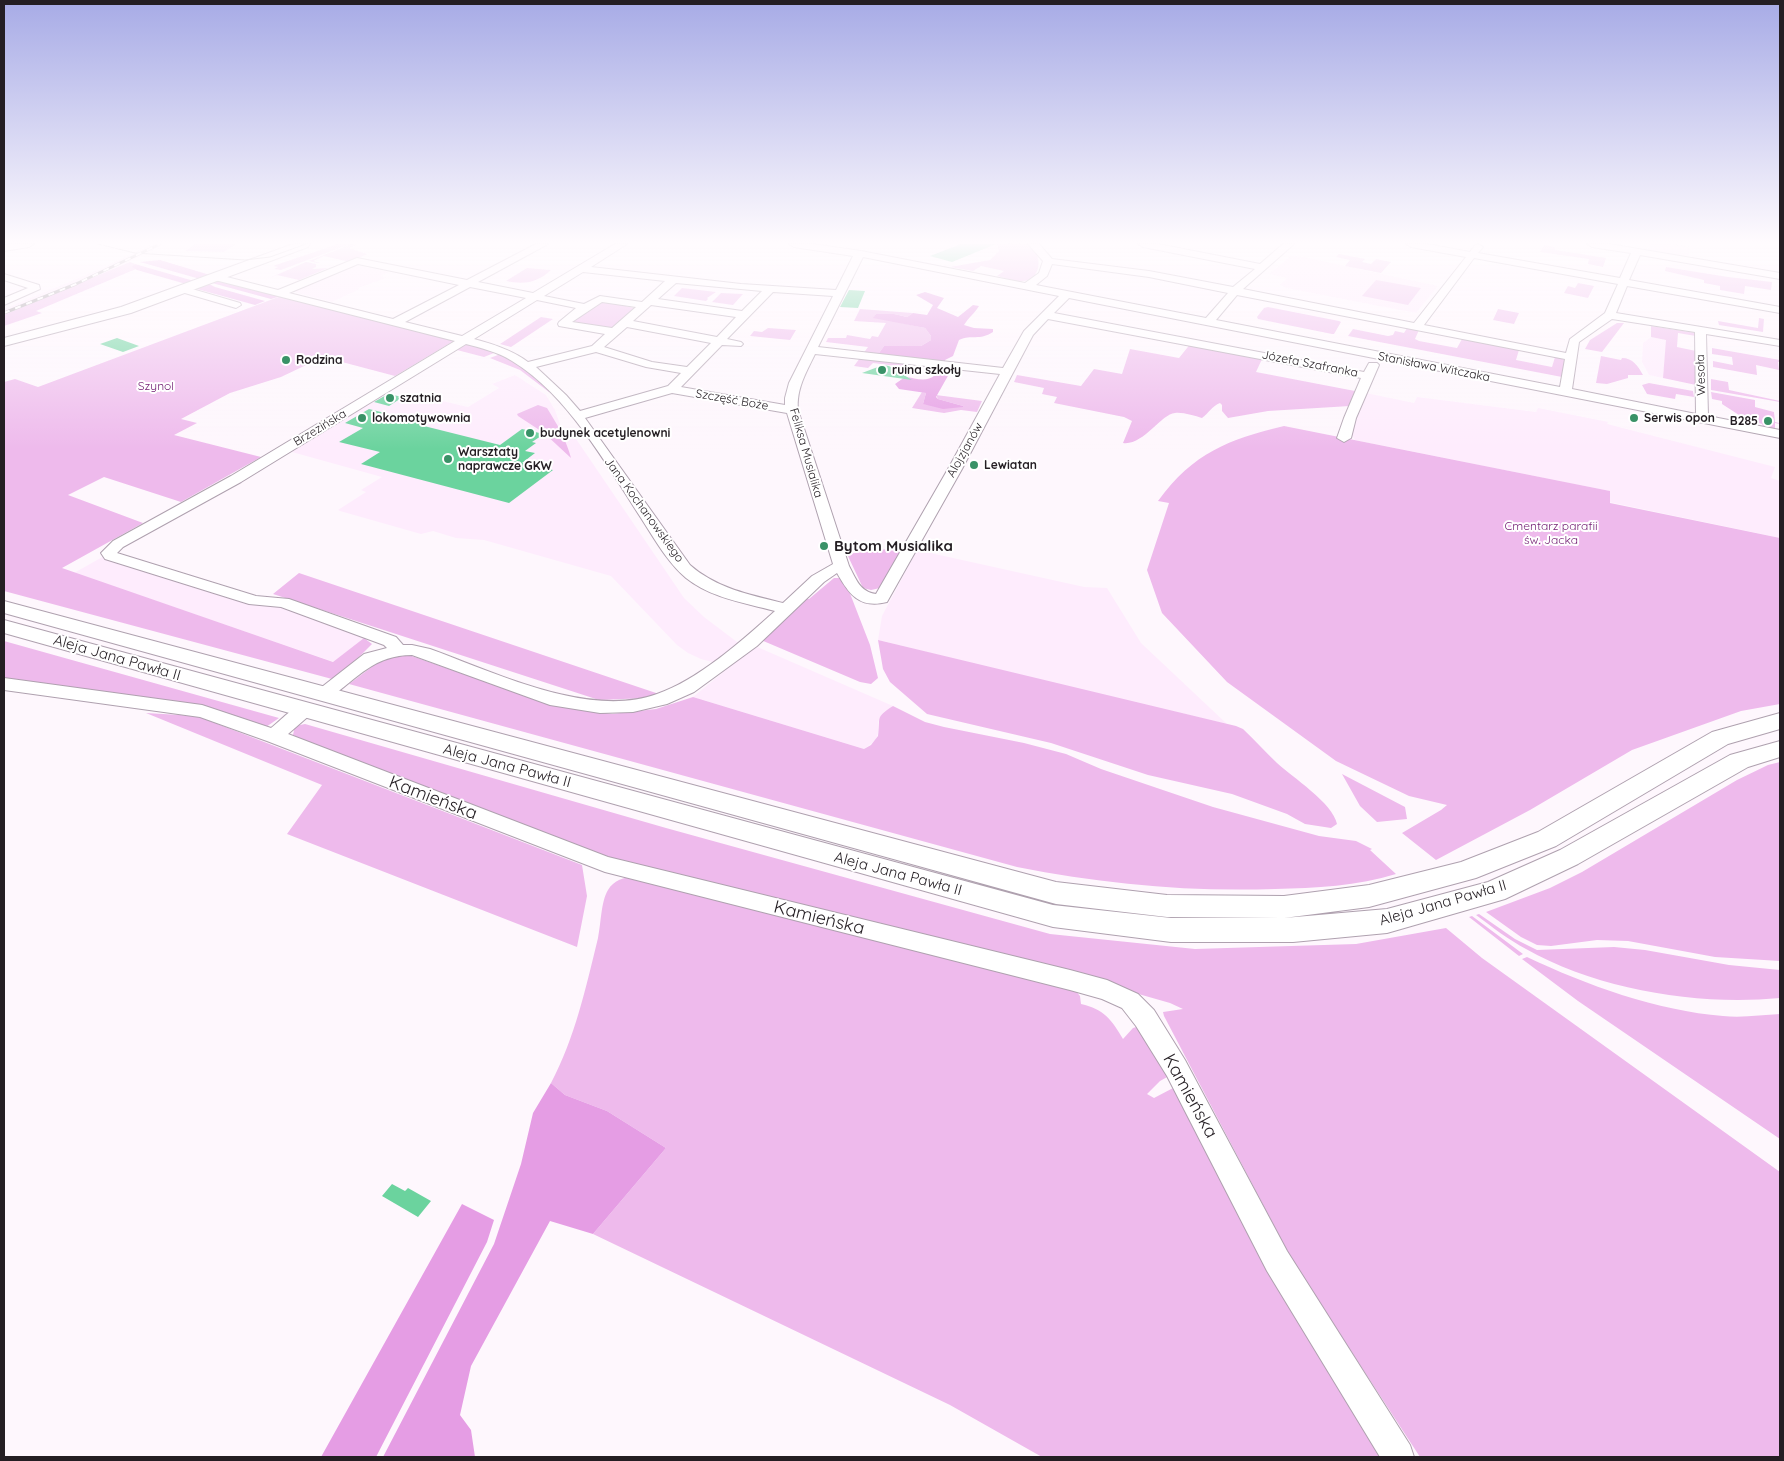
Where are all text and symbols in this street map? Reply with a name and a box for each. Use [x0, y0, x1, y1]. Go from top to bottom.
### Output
street label: Józefa Szafranka [1261, 348, 1359, 380]
street label: Stanisława Witczaka [1377, 349, 1491, 385]
place label: Rodzina [296, 353, 343, 367]
marker: Rodzina [280, 354, 292, 366]
street label: Wesoła [1693, 354, 1709, 396]
place label: ruina szkoły [892, 363, 961, 377]
marker: ruina szkoły [876, 364, 888, 376]
park label: Szynol [138, 379, 174, 393]
street label: Szczęść Boże [694, 387, 770, 413]
place label: szatnia [400, 391, 442, 405]
marker: szatnia [384, 392, 396, 404]
street label: Brzezińska [291, 407, 349, 449]
street label: Feliksa Musialika [786, 407, 826, 499]
place label: lokomotywownia [372, 411, 471, 425]
place label: Serwis opon [1644, 411, 1715, 425]
marker: lokomotywownia [356, 412, 368, 424]
marker: Serwis opon [1628, 412, 1640, 424]
place label: B285 [1730, 414, 1758, 428]
marker: B285 [1762, 415, 1774, 427]
street label: Alojzjanów [944, 420, 986, 480]
place label: budynek acetylenowni [540, 426, 670, 440]
marker: budynek acetylenowni [524, 427, 536, 439]
place label: Warsztaty naprawcze GKW [458, 445, 552, 473]
marker: Warsztaty naprawcze GKW [442, 453, 454, 465]
street label: Jana Kochanowskiego [601, 455, 687, 565]
place label: Lewiatan [984, 458, 1037, 472]
marker: Lewiatan [968, 459, 980, 471]
park label: Cmentarz parafii św. Jacka [1504, 519, 1598, 547]
place label: Bytom Musialika [834, 537, 953, 555]
marker: Bytom Musialika [818, 540, 830, 552]
street label: Aleja Jana Pawła II [51, 631, 183, 685]
street label: Aleja Jana Pawła II [441, 740, 573, 792]
street label: Kamieńska [386, 771, 480, 825]
street label: Aleja Jana Pawła II [832, 848, 964, 900]
street label: Aleja Jana Pawła II [1377, 876, 1509, 930]
street label: Kamieńska [771, 896, 867, 940]
street label: Kamieńska [1158, 1050, 1222, 1142]

